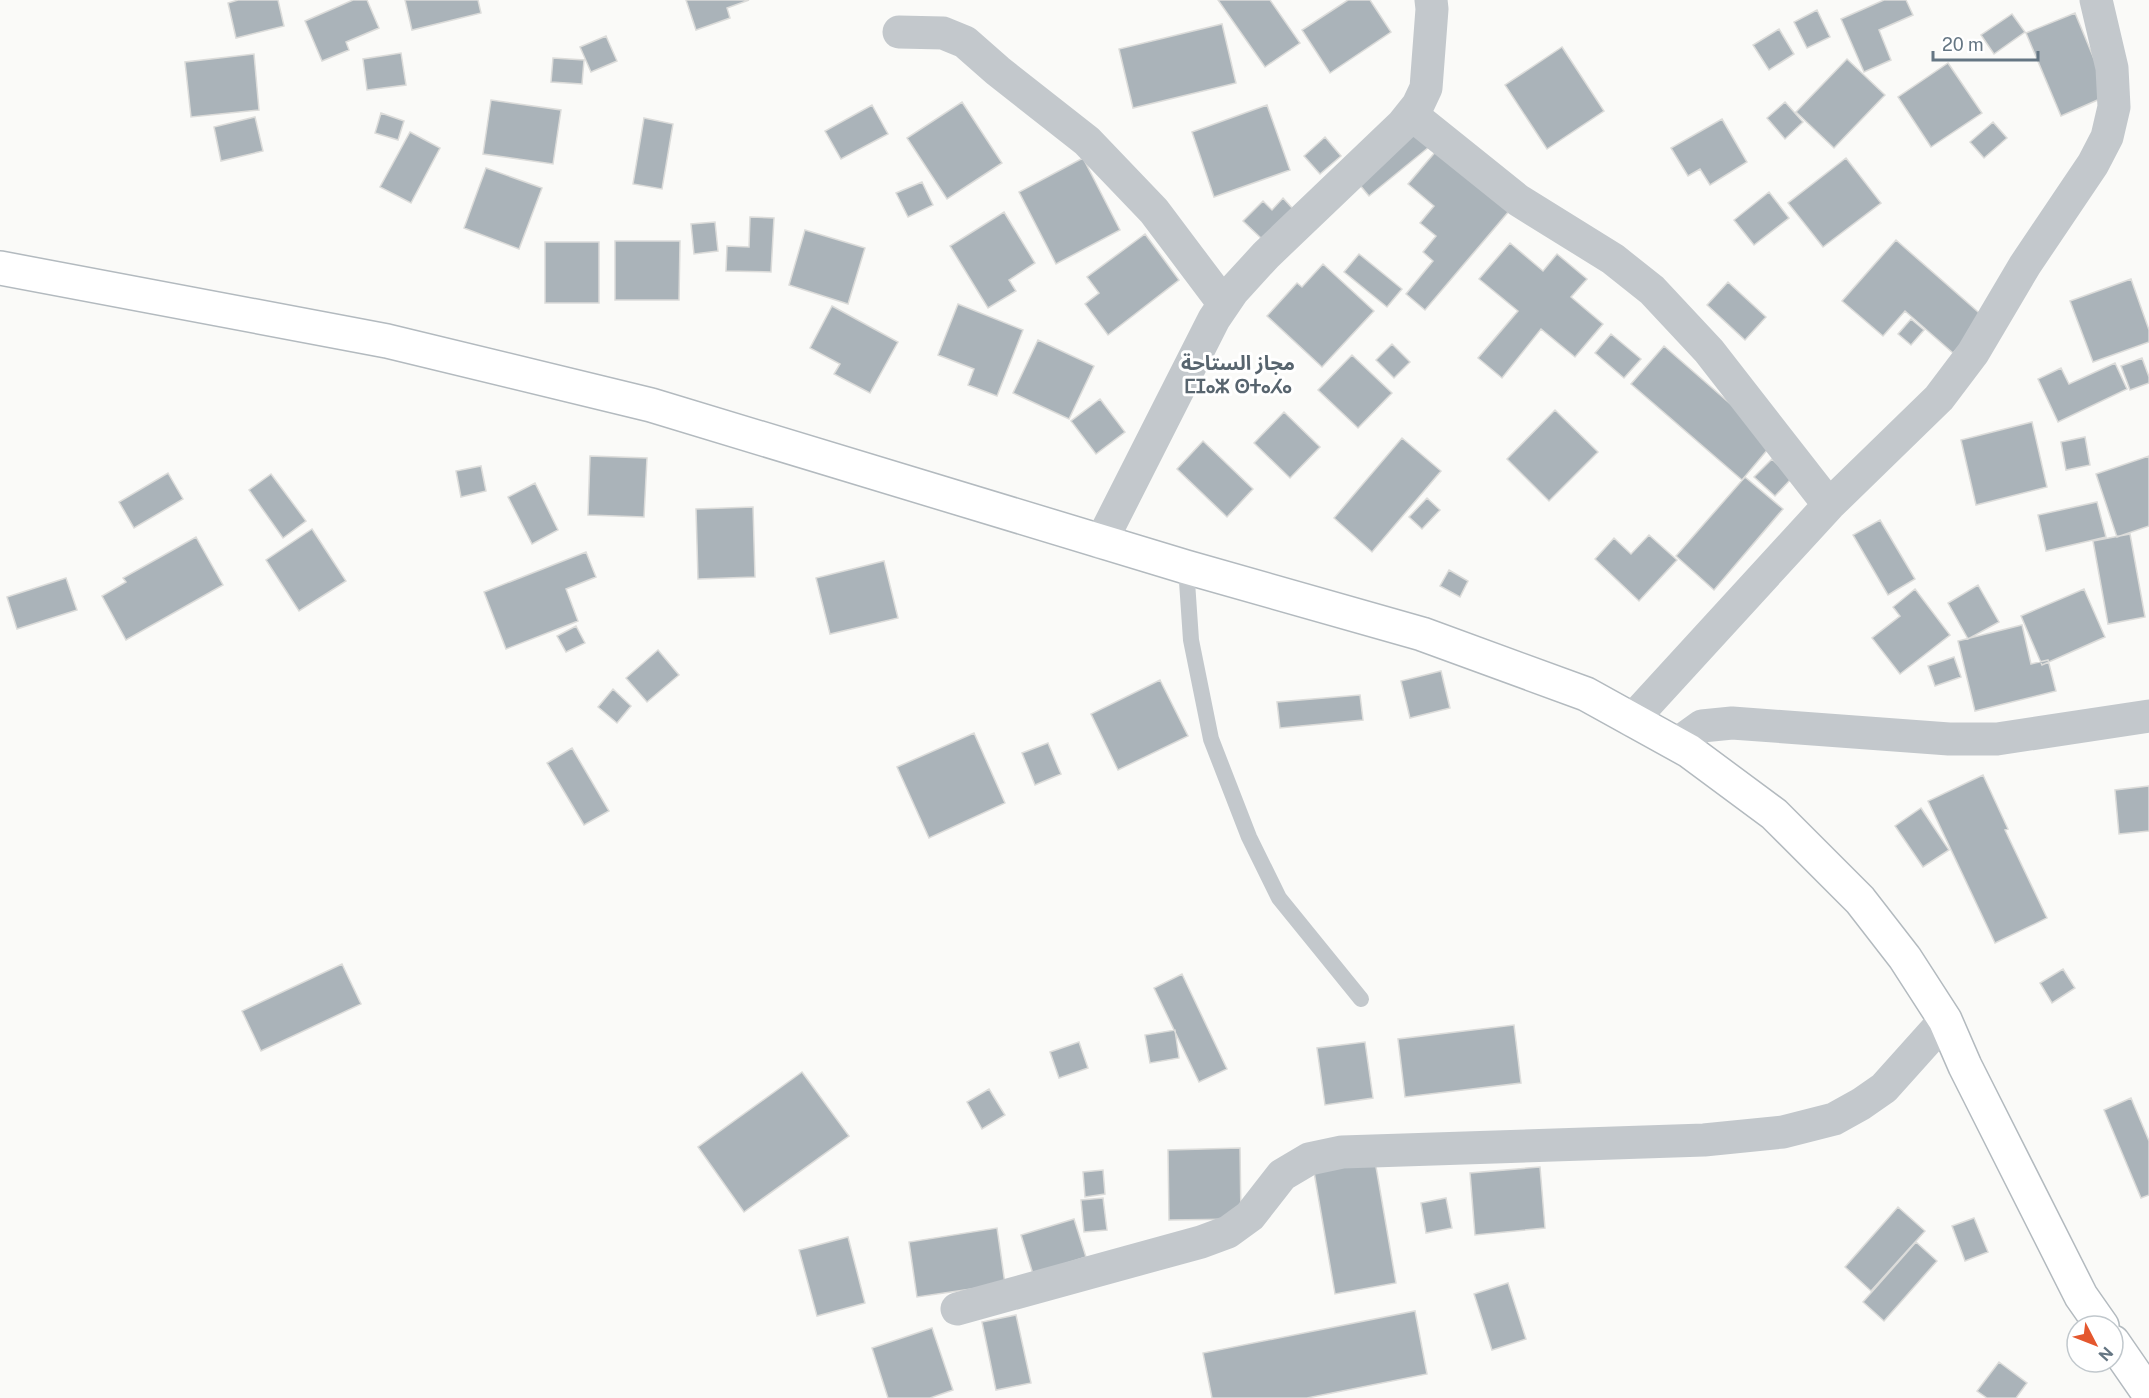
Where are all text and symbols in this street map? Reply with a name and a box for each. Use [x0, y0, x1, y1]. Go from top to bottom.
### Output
scale bar [1933, 24, 2038, 62]
text: 20 m [1942, 34, 1984, 55]
district label: مجاز الستاحة ⵎⵊⴰⵣ ⵙⵜⴰⵃⴰ [1181, 351, 1295, 398]
north arrow [2065, 1314, 2125, 1374]
text: N [2095, 1343, 2117, 1365]

